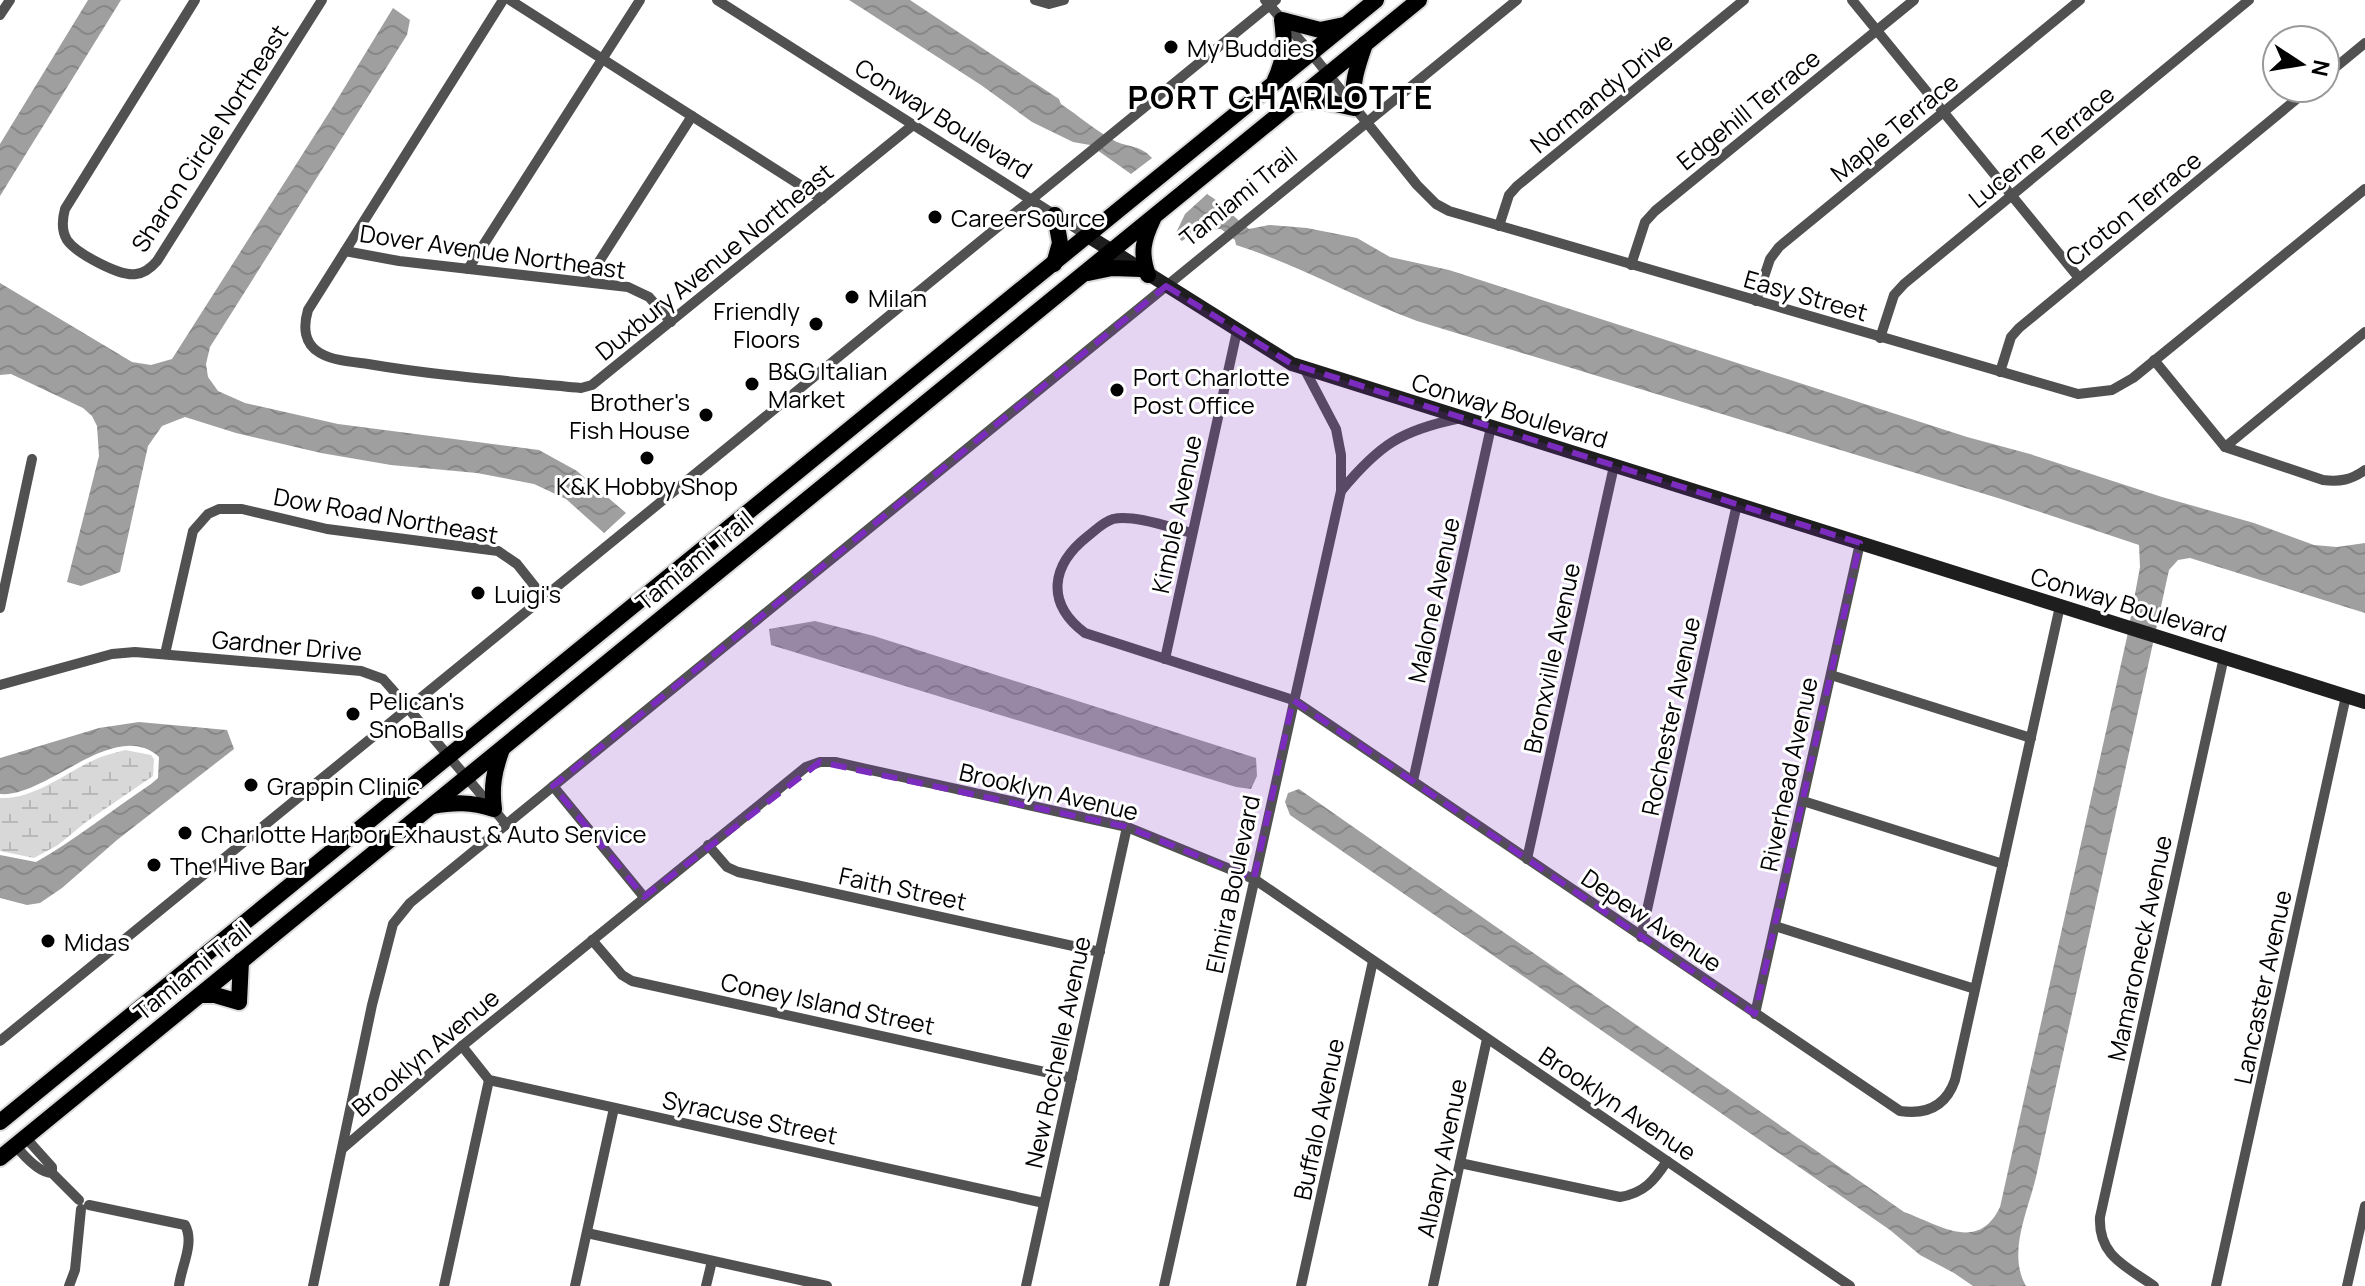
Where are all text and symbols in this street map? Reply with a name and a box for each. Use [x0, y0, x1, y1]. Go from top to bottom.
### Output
street label: Sharon Circle Northeast [123, 18, 295, 258]
street label: Normandy Drive [1523, 24, 1679, 160]
north arrow [2261, 24, 2341, 104]
place label: My Buddies [1187, 31, 1314, 64]
marker: My Buddies [1162, 38, 1180, 56]
street label: Edgehill Terrace [1669, 41, 1827, 177]
street label: Conway Boulevard [849, 50, 1039, 186]
text: N [2304, 57, 2337, 79]
street label: Maple Terrace [1823, 65, 1965, 189]
district label: PORT CHARLOTTE [1128, 75, 1434, 119]
street label: Lucerne Terrace [1961, 77, 2121, 215]
street label: Tamiami Trail [1172, 139, 1304, 253]
street label: Croton Terrace [2058, 143, 2208, 273]
street label: Duxbury Avenue Northeast [588, 155, 840, 367]
place label: CareerSource [951, 201, 1105, 234]
marker: CareerSource [926, 208, 944, 226]
street label: Dover Avenue Northeast [358, 216, 628, 286]
street label: Easy Street [1740, 262, 1872, 328]
place label: Milan [868, 281, 927, 314]
marker: Milan [843, 288, 861, 306]
place label: Friendly Floors [713, 294, 800, 355]
marker: Friendly Floors [807, 315, 825, 333]
place label: B&G Italian Market [768, 354, 887, 415]
place label: Port Charlotte Post Office [1133, 360, 1290, 421]
street label: Conway Boulevard [1408, 365, 1612, 455]
marker: B&G Italian Market [743, 375, 761, 393]
marker: Port Charlotte Post Office [1108, 381, 1126, 399]
place label: Brother's Fish House [569, 385, 690, 446]
marker: Brother's Fish House [697, 406, 715, 424]
street label: Kimble Avenue [1143, 432, 1209, 596]
marker: K&K Hobby Shop [638, 449, 656, 467]
place label: K&K Hobby Shop [556, 469, 738, 502]
street label: Dow Road Northeast [271, 479, 501, 551]
street label: Tamiami Trail [628, 503, 760, 617]
street label: Malone Avenue [1399, 514, 1467, 686]
street label: Conway Boulevard [2027, 559, 2231, 649]
street label: Bronxville Avenue [1515, 560, 1587, 756]
place label: Luigi's [494, 577, 561, 610]
marker: Luigi's [469, 584, 487, 602]
street label: Rochester Avenue [1633, 614, 1707, 818]
street label: Gardner Drive [211, 622, 363, 668]
street label: Riverhead Avenue [1751, 674, 1825, 874]
place label: Pelican's SnoBalls [369, 684, 464, 745]
marker: Pelican's SnoBalls [344, 705, 362, 723]
street label: Brooklyn Avenue [956, 754, 1142, 828]
place label: Grappin Clinic [267, 769, 420, 802]
marker: Grappin Clinic [242, 776, 260, 794]
street label: Elmira Boulevard [1197, 792, 1267, 976]
place label: Charlotte Harbor Exhaust & Auto Service [201, 817, 647, 850]
marker: Charlotte Harbor Exhaust & Auto Service [176, 824, 194, 842]
street label: Mamaroneck Avenue [2099, 832, 2179, 1064]
place label: The Hive Bar [170, 849, 307, 882]
marker: The Hive Bar [145, 856, 163, 874]
street label: Faith Street [836, 858, 970, 918]
street label: Depew Avenue [1575, 861, 1729, 979]
street label: Lancaster Avenue [2225, 887, 2299, 1087]
street label: Tamiami Trail [126, 913, 258, 1027]
place label: Midas [64, 925, 130, 958]
marker: Midas [39, 932, 57, 950]
street label: New Rochelle Avenue [1016, 933, 1098, 1171]
street label: Coney Island Street [718, 964, 938, 1042]
street label: Brooklyn Avenue [344, 981, 506, 1123]
street label: Buffalo Avenue [1285, 1035, 1351, 1203]
street label: Brooklyn Avenue [1533, 1038, 1703, 1168]
street label: Albany Avenue [1408, 1075, 1474, 1241]
street label: Syracuse Street [659, 1082, 841, 1152]

